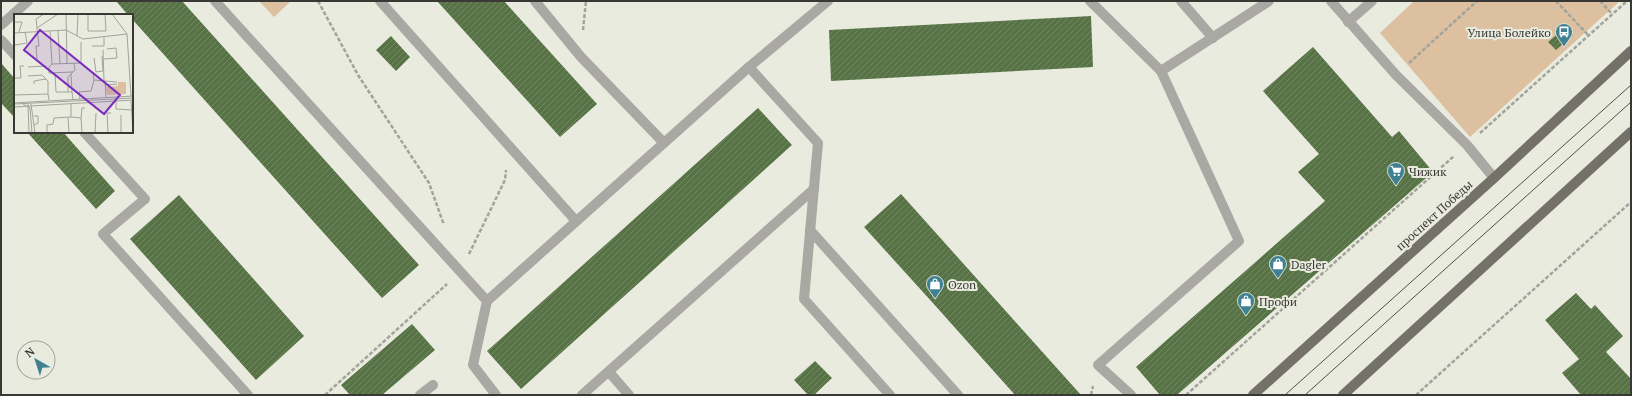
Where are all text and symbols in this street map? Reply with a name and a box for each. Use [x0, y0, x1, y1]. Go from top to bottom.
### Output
inset map [14, 14, 133, 133]
bus stop icon: Улица Болейко [1554, 22, 1574, 47]
place label: Улица Болейко [1468, 25, 1551, 40]
supermarket icon: Чижик [1386, 161, 1406, 186]
place label: Чижик [1409, 164, 1447, 179]
street label: проспект Победы [1393, 177, 1475, 253]
shop icon: Dagler [1268, 254, 1288, 279]
place label: Dagler [1291, 257, 1327, 272]
shop icon: Ozon [925, 274, 945, 299]
place label: Ozon [948, 277, 976, 292]
shop icon: Профи [1236, 291, 1256, 316]
place label: Профи [1259, 294, 1297, 309]
north arrow [16, 340, 56, 380]
text: N [22, 344, 38, 360]

